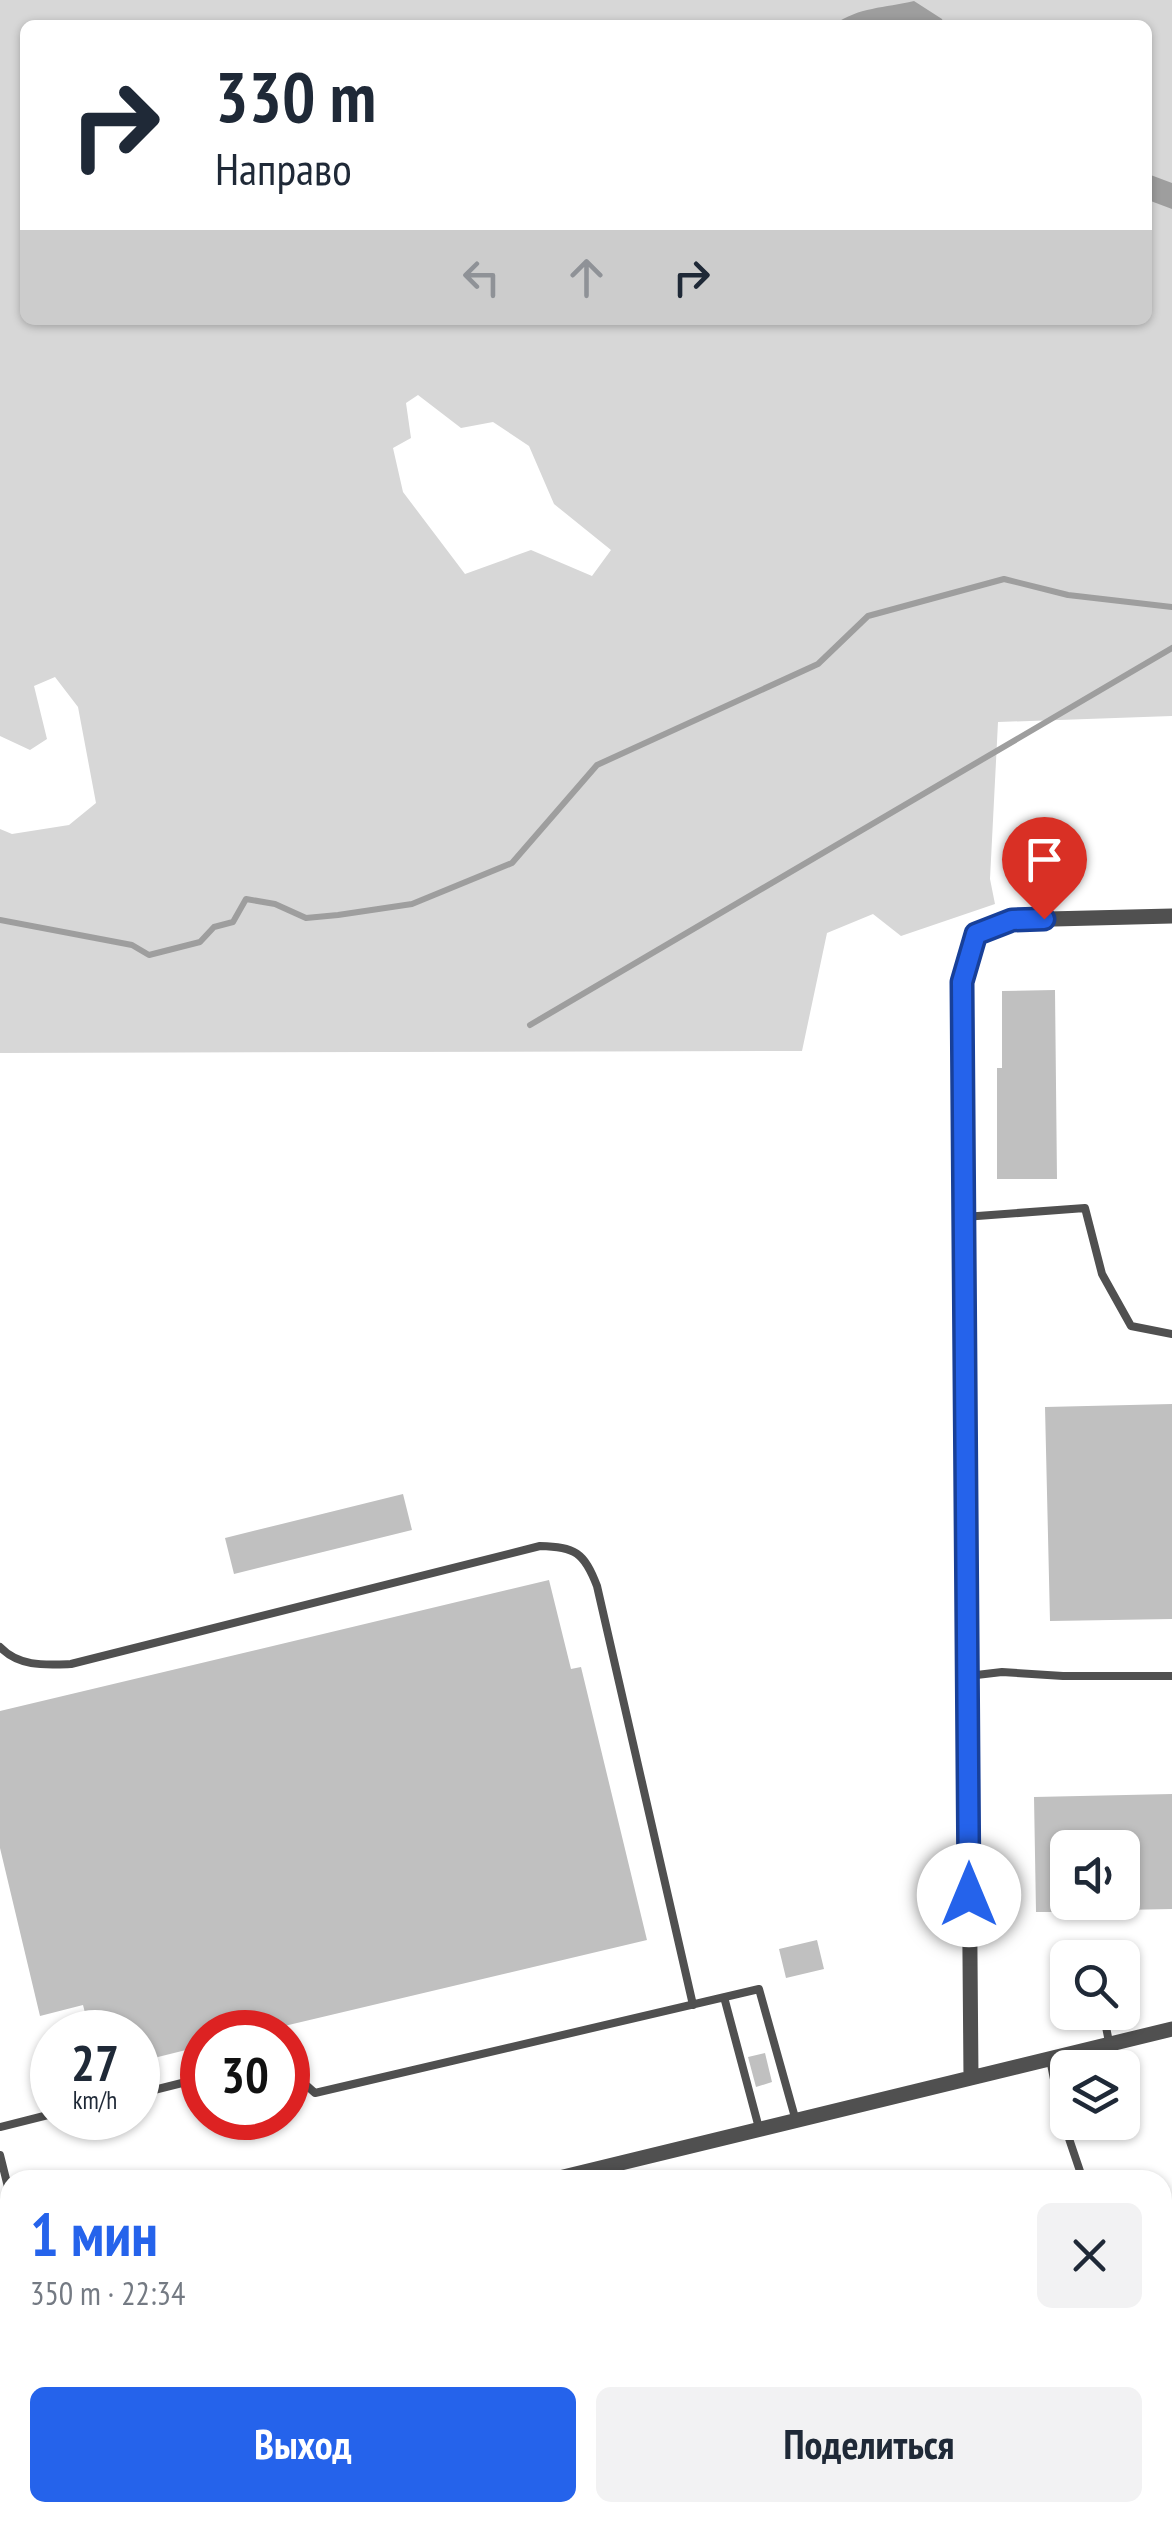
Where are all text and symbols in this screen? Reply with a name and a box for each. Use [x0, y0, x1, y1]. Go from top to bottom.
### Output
text: 330 m [215, 51, 376, 141]
icon: right [50, 60, 180, 190]
text: Направо [215, 139, 352, 197]
icon: left [454, 250, 509, 305]
icon: ahead [559, 250, 614, 305]
icon: right [664, 250, 719, 305]
pin [1002, 817, 1087, 920]
icon: arrive [1017, 832, 1072, 887]
map controls [1050, 1830, 1140, 2140]
button: sound [1050, 1830, 1140, 1920]
position arrow [917, 1843, 1021, 1947]
button: search [1050, 1940, 1140, 2030]
speed limit sign: 30 [180, 2010, 310, 2140]
text: 27 [71, 2030, 119, 2095]
button: layers [1050, 2050, 1140, 2140]
text: km/h [73, 2084, 117, 2116]
text: 1 мин [30, 2195, 158, 2273]
button: close [1037, 2203, 1142, 2308]
text: 350 m · 22:34 [30, 2272, 185, 2314]
button: Выход [30, 2387, 576, 2502]
button: Поделиться [596, 2387, 1142, 2502]

